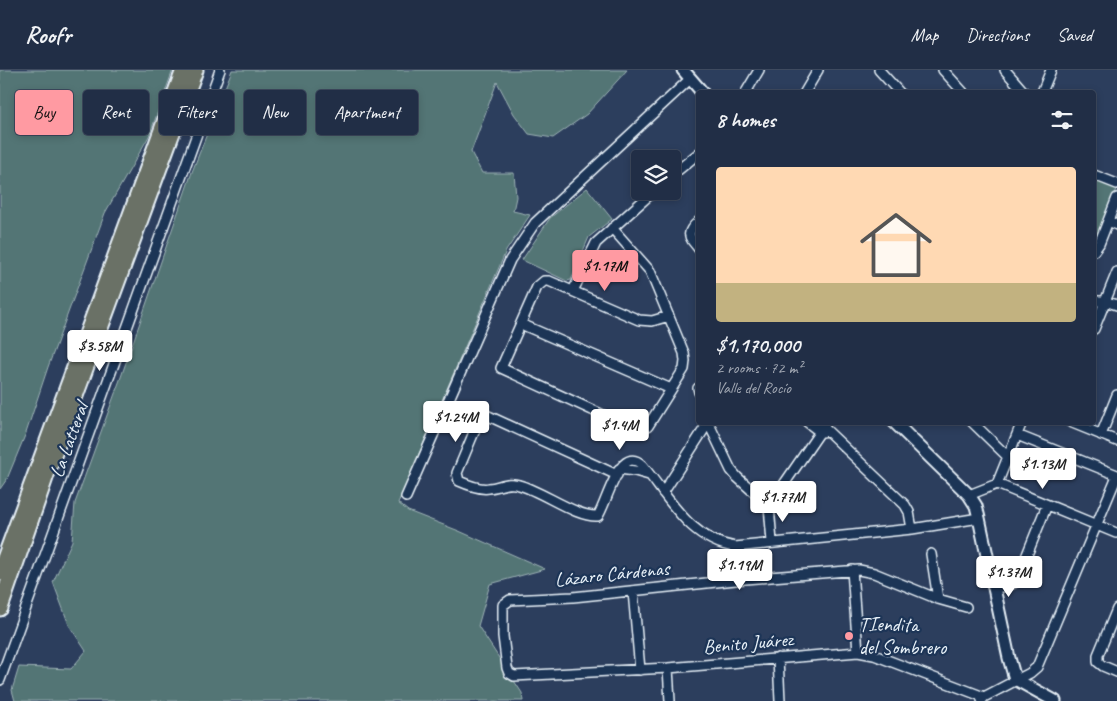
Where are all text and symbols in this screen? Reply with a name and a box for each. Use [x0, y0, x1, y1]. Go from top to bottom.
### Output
text: Roofr [25, 20, 71, 50]
text: Map [911, 24, 938, 46]
text: Directions [966, 24, 1029, 46]
text: Saved [1057, 24, 1092, 46]
chip: Buy [15, 90, 73, 135]
chip: Rent [83, 90, 149, 135]
chip: Filters [159, 90, 234, 135]
chip: New [244, 90, 306, 135]
chip: Apartment [316, 90, 418, 135]
icon: filters [1048, 106, 1076, 134]
text: 8 homes [716, 107, 775, 133]
map controls [631, 150, 681, 200]
button: layers [631, 150, 681, 200]
icon: home [851, 200, 941, 290]
pin: $1.17M [564, 250, 646, 292]
text: $1.17M [583, 256, 627, 276]
pin: $3.58M [59, 330, 141, 372]
text: $1,170,000 [716, 332, 800, 358]
text: $3.58M [78, 336, 122, 356]
text: 2 rooms · 72 m² [716, 358, 802, 378]
text: Valle del Rocío [716, 378, 791, 398]
street label: La Latteral [44, 396, 95, 481]
pin: $1.24M [415, 400, 497, 443]
text: $1.24M [434, 407, 478, 427]
pin: $1.4M [585, 408, 655, 451]
text: $1.4M [602, 415, 638, 435]
pin: $1.13M [1002, 448, 1084, 490]
text: $1.13M [1021, 454, 1065, 474]
pin: $1.77M [742, 480, 824, 523]
text: $1.77M [761, 487, 805, 507]
pin: $1.19M [699, 548, 781, 591]
street label: Lázaro Cárdenas [554, 555, 673, 592]
text: $1.19M [718, 555, 762, 575]
pin: $1.37M [968, 556, 1050, 598]
text: $1.37M [987, 562, 1031, 582]
place label: TIendita del Sombrero [859, 612, 947, 660]
street label: Benito Juárez [702, 626, 796, 659]
marker: TIendita del Sombrero [843, 630, 855, 642]

